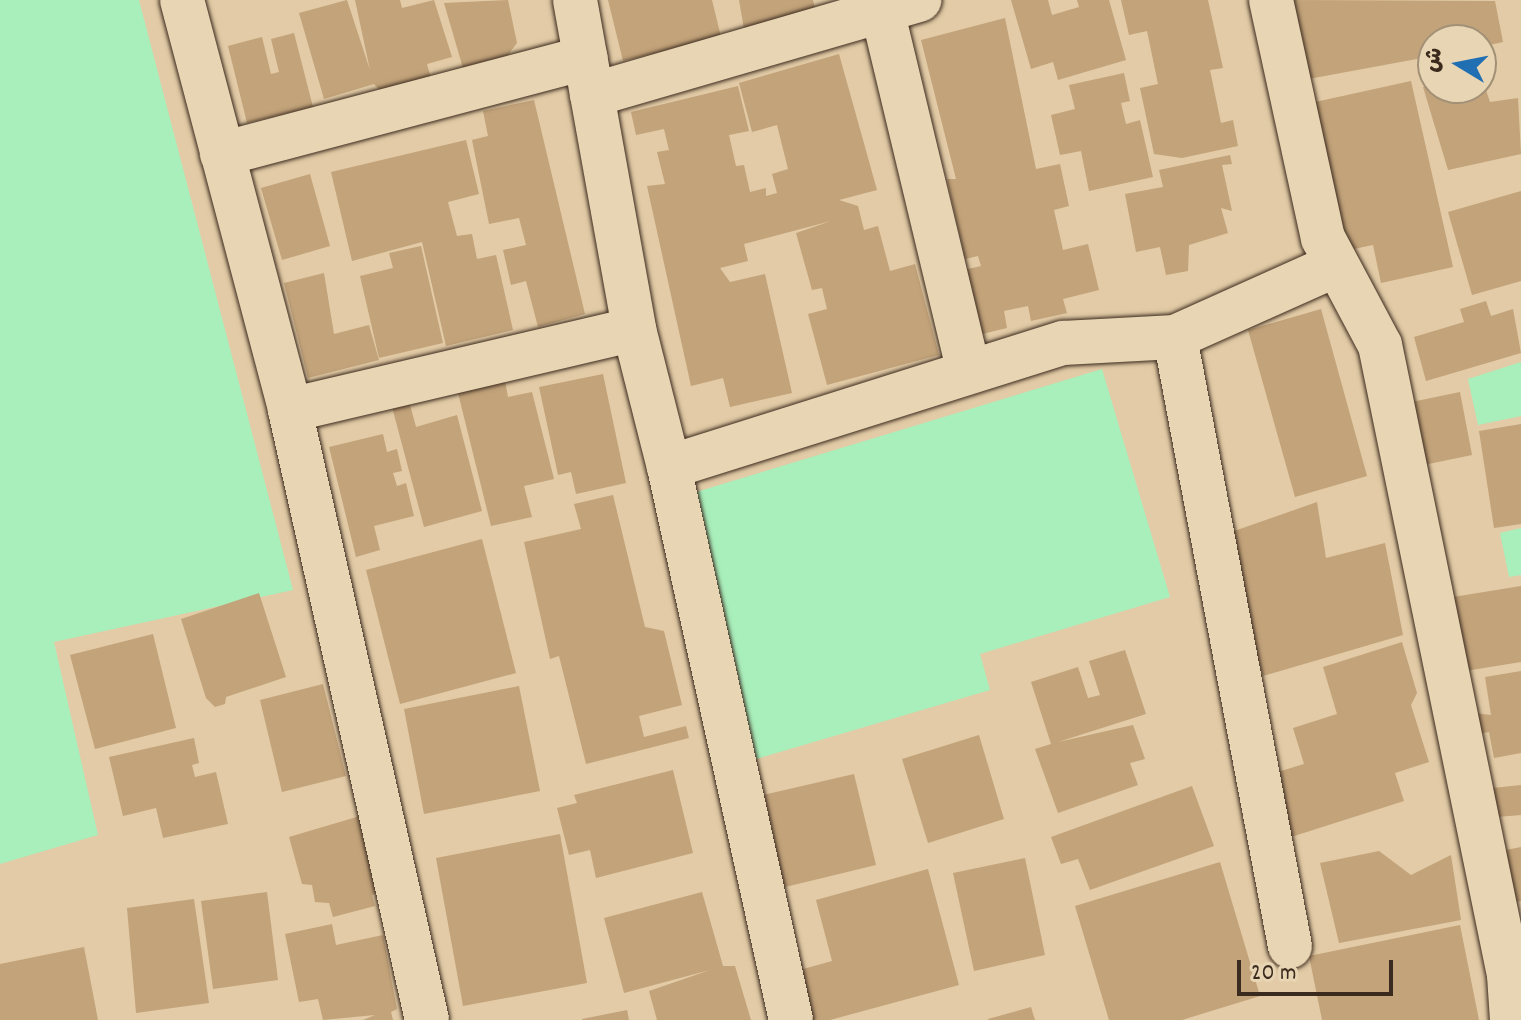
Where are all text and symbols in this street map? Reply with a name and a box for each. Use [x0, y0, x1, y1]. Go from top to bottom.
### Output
north arrow [1417, 24, 1497, 104]
text: ش [1417, 45, 1452, 75]
scale bar [1241, 944, 1397, 994]
text: 20 m [1251, 957, 1297, 991]

